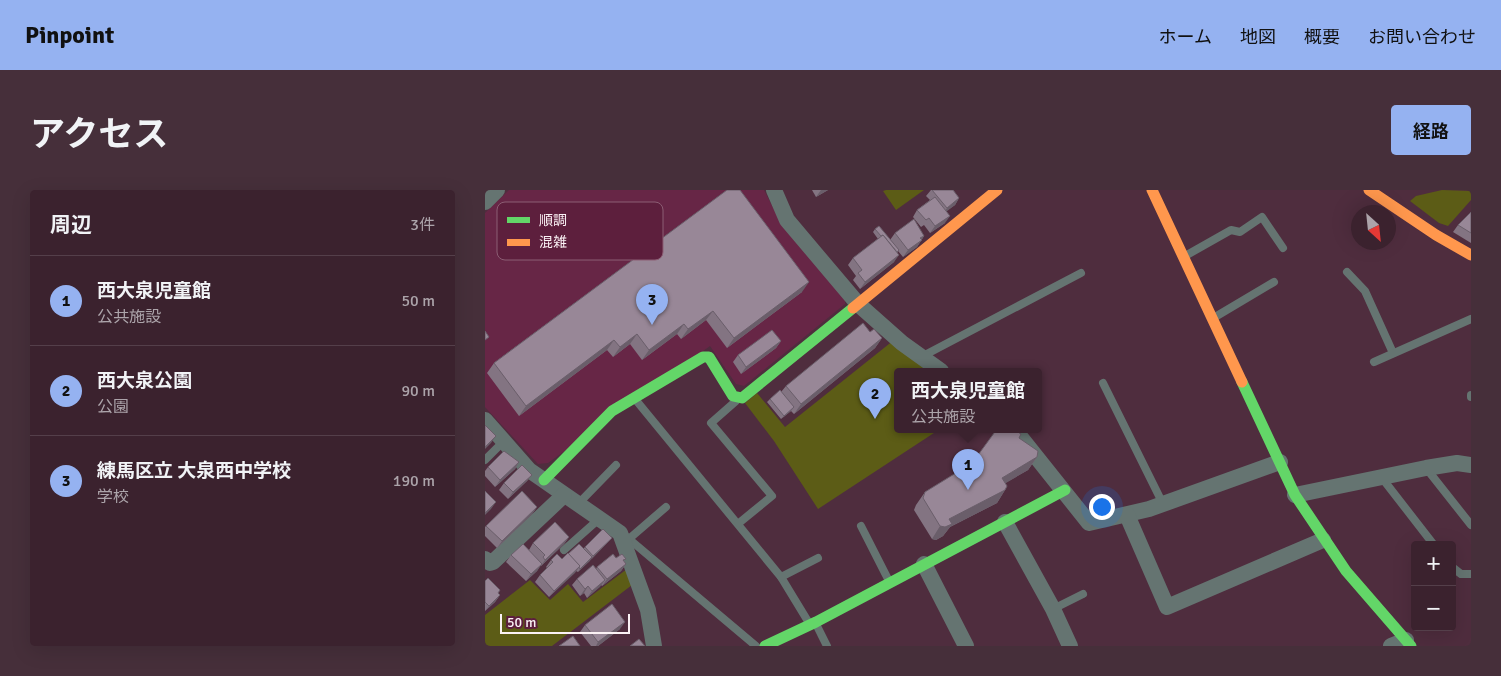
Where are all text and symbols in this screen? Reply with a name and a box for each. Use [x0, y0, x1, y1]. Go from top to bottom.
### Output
text: Pinpoint [25, 20, 114, 50]
text: ホーム [1159, 26, 1212, 48]
text: 地図 [1240, 26, 1276, 48]
text: 概要 [1304, 26, 1340, 48]
text: お問い合わせ [1368, 26, 1476, 48]
button: 経路 [1391, 105, 1471, 155]
text: アクセス [30, 113, 168, 156]
legend [497, 202, 663, 260]
north arrow [1351, 205, 1396, 250]
text: 周辺 [50, 212, 92, 238]
text: 順調 [539, 212, 567, 229]
text: 3件 [410, 215, 435, 235]
text: 混雑 [539, 234, 567, 251]
text: 西大泉児童館 [97, 279, 211, 303]
pin: 3 [636, 284, 668, 325]
text: 1 [62, 291, 70, 311]
text: 50 m [401, 291, 435, 311]
text: 公共施設 [97, 307, 161, 327]
popup [894, 368, 1042, 433]
text: 西大泉公園 [97, 369, 192, 393]
pin: 2 [859, 378, 891, 419]
text: 西大泉児童館 [911, 379, 1025, 403]
text: 2 [62, 381, 70, 401]
text: 90 m [401, 381, 435, 401]
text: 公園 [97, 397, 129, 417]
text: 公共施設 [911, 407, 975, 427]
pin: 1 [952, 449, 984, 490]
text: 練馬区立 大泉西中学校 [97, 459, 291, 483]
text: 3 [62, 471, 70, 491]
text: 190 m [393, 471, 435, 491]
text: 学校 [97, 487, 129, 507]
your location [1089, 494, 1115, 520]
map controls [1411, 541, 1456, 631]
button: + [1411, 541, 1456, 586]
button: − [1411, 586, 1456, 631]
scale bar [500, 611, 630, 634]
text: 50 m [507, 614, 536, 631]

